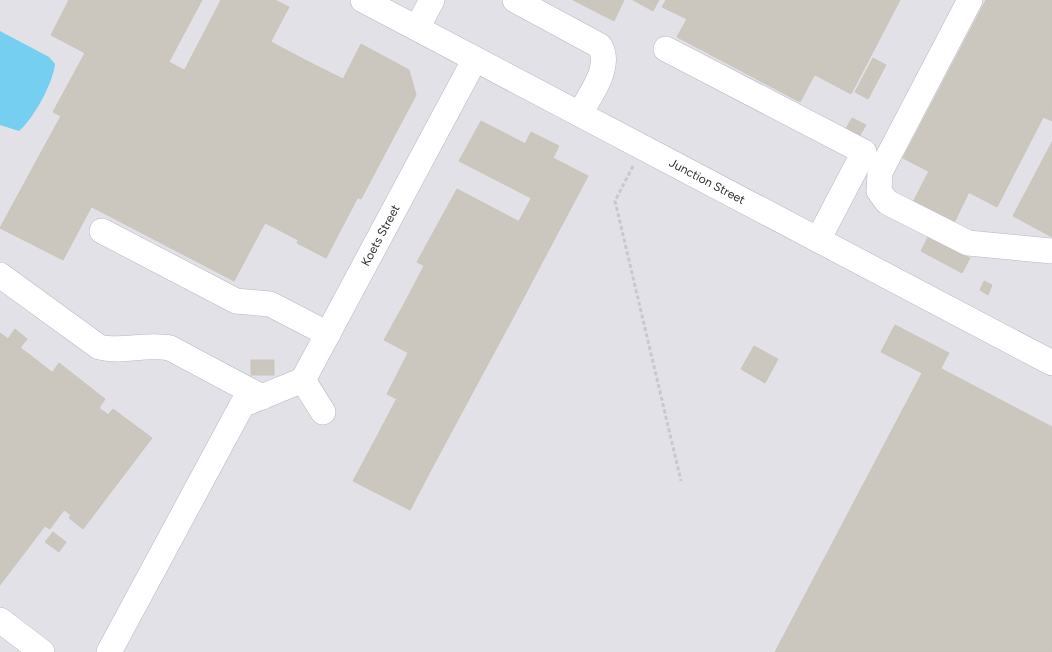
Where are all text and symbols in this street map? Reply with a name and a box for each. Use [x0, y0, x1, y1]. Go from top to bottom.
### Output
street label: Junction Street [667, 156, 748, 207]
street label: Koets Street [358, 202, 403, 269]

